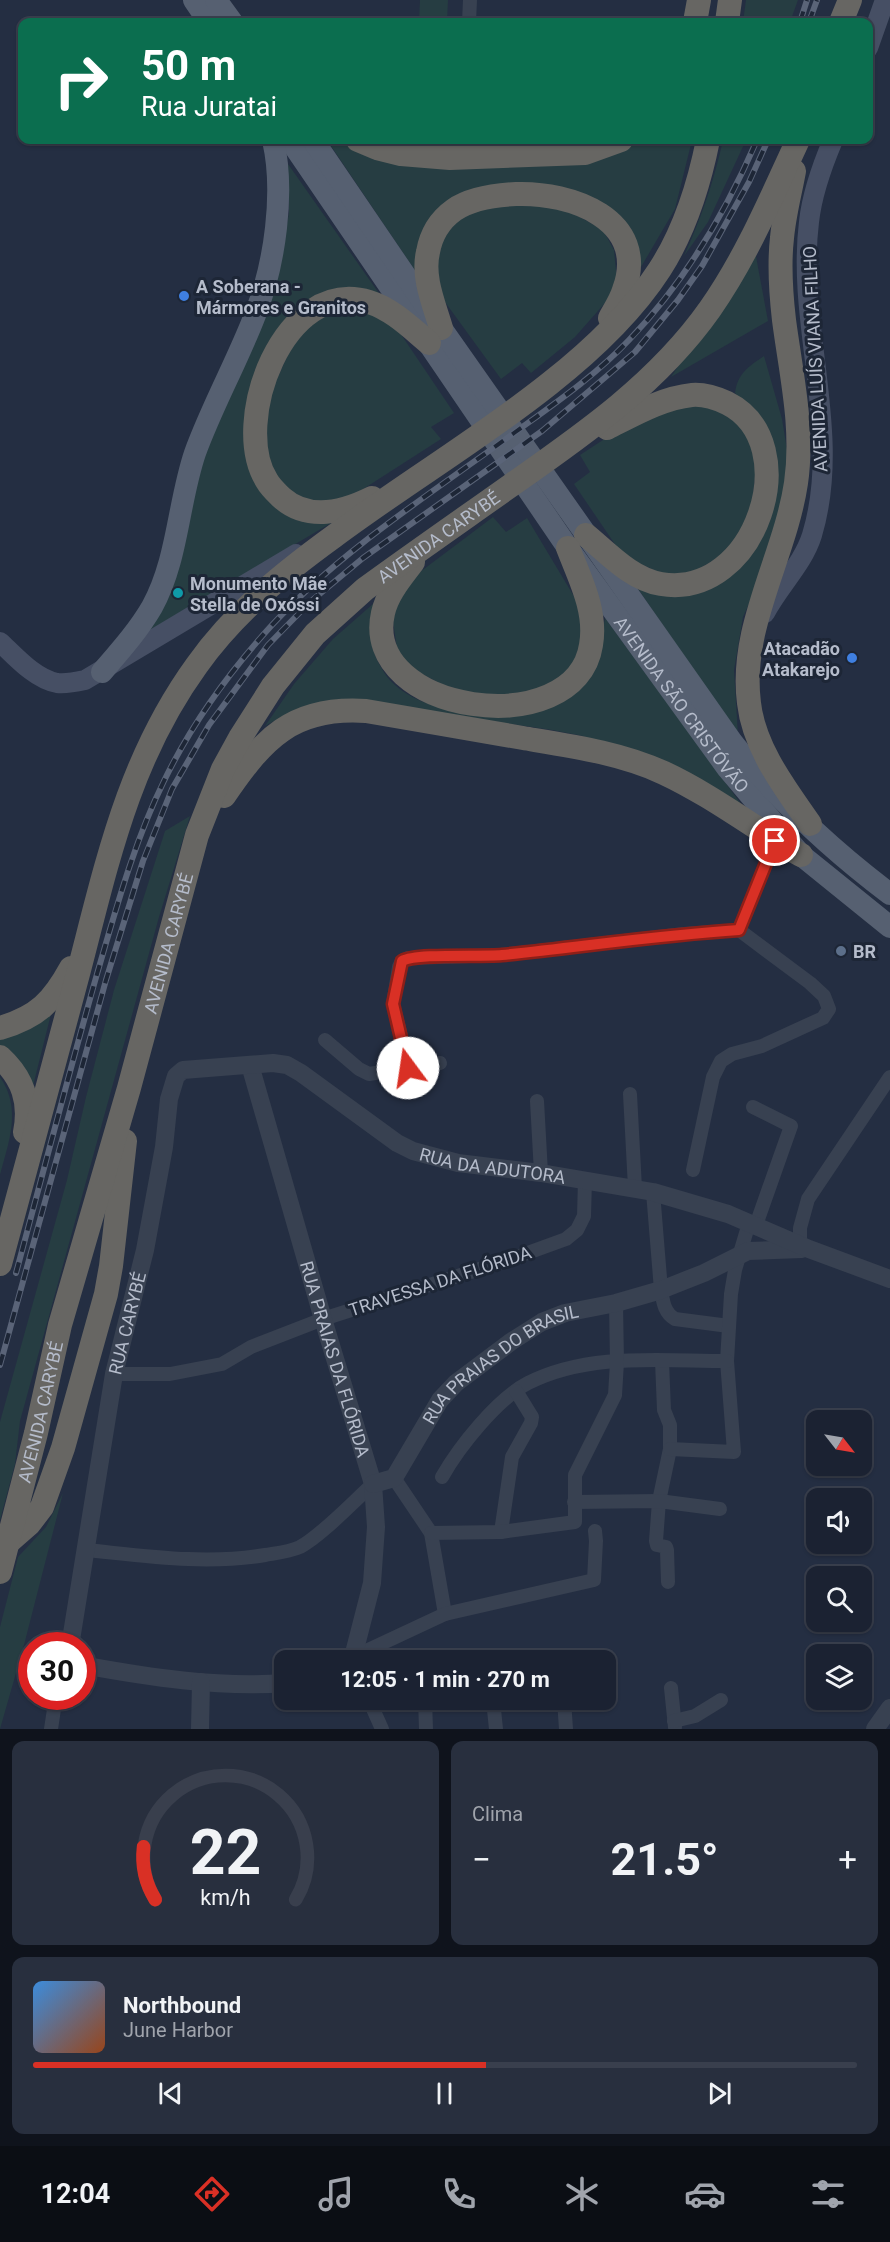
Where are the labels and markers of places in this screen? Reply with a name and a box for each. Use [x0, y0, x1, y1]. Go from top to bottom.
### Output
place label: A Soberana - Mármores e Granitos [196, 276, 366, 318]
marker: A Soberana - Mármores e Granitos [177, 289, 191, 303]
place label: Monumento Mãe Stella de Oxóssi [190, 573, 327, 615]
marker: Monumento Mãe Stella de Oxóssi [171, 586, 185, 600]
place label: Atacadão Atakarejo [762, 638, 840, 680]
marker: Atacadão Atakarejo [845, 651, 859, 665]
pin [749, 815, 800, 866]
place label: BR [853, 941, 876, 962]
marker: BR [834, 944, 848, 958]

